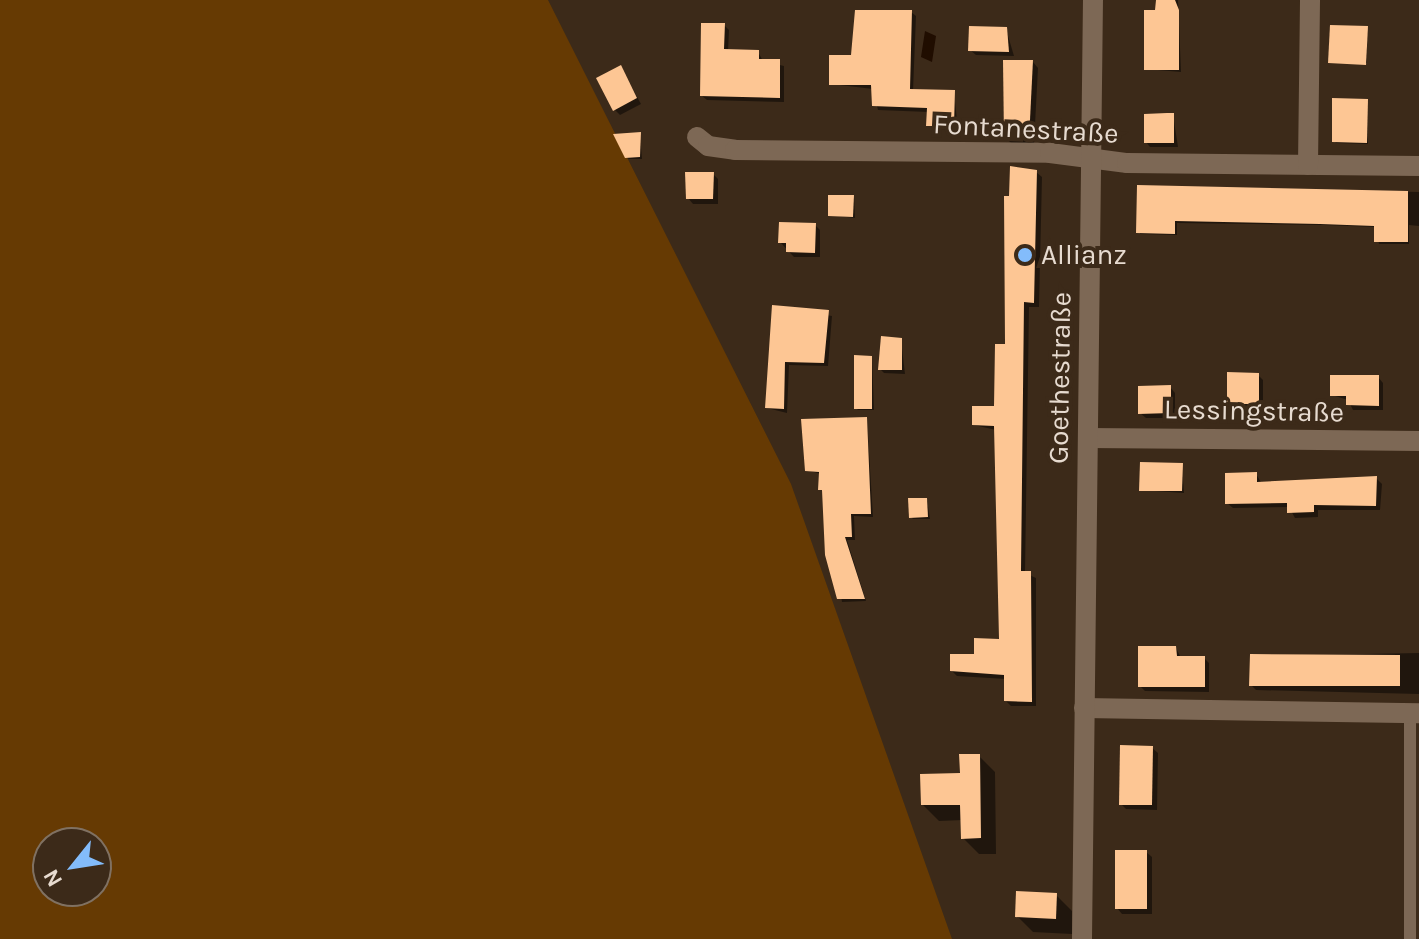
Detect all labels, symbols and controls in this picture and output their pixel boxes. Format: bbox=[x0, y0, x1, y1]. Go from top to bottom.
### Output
street label: Fontanestraße bbox=[932, 107, 1120, 151]
place label: Allianz bbox=[1041, 238, 1127, 272]
marker: Allianz bbox=[1016, 246, 1034, 264]
street label: Goethestraße bbox=[1042, 292, 1078, 464]
street label: Lessingstraße bbox=[1164, 393, 1344, 429]
north arrow bbox=[32, 827, 112, 907]
text: N bbox=[38, 865, 68, 891]

